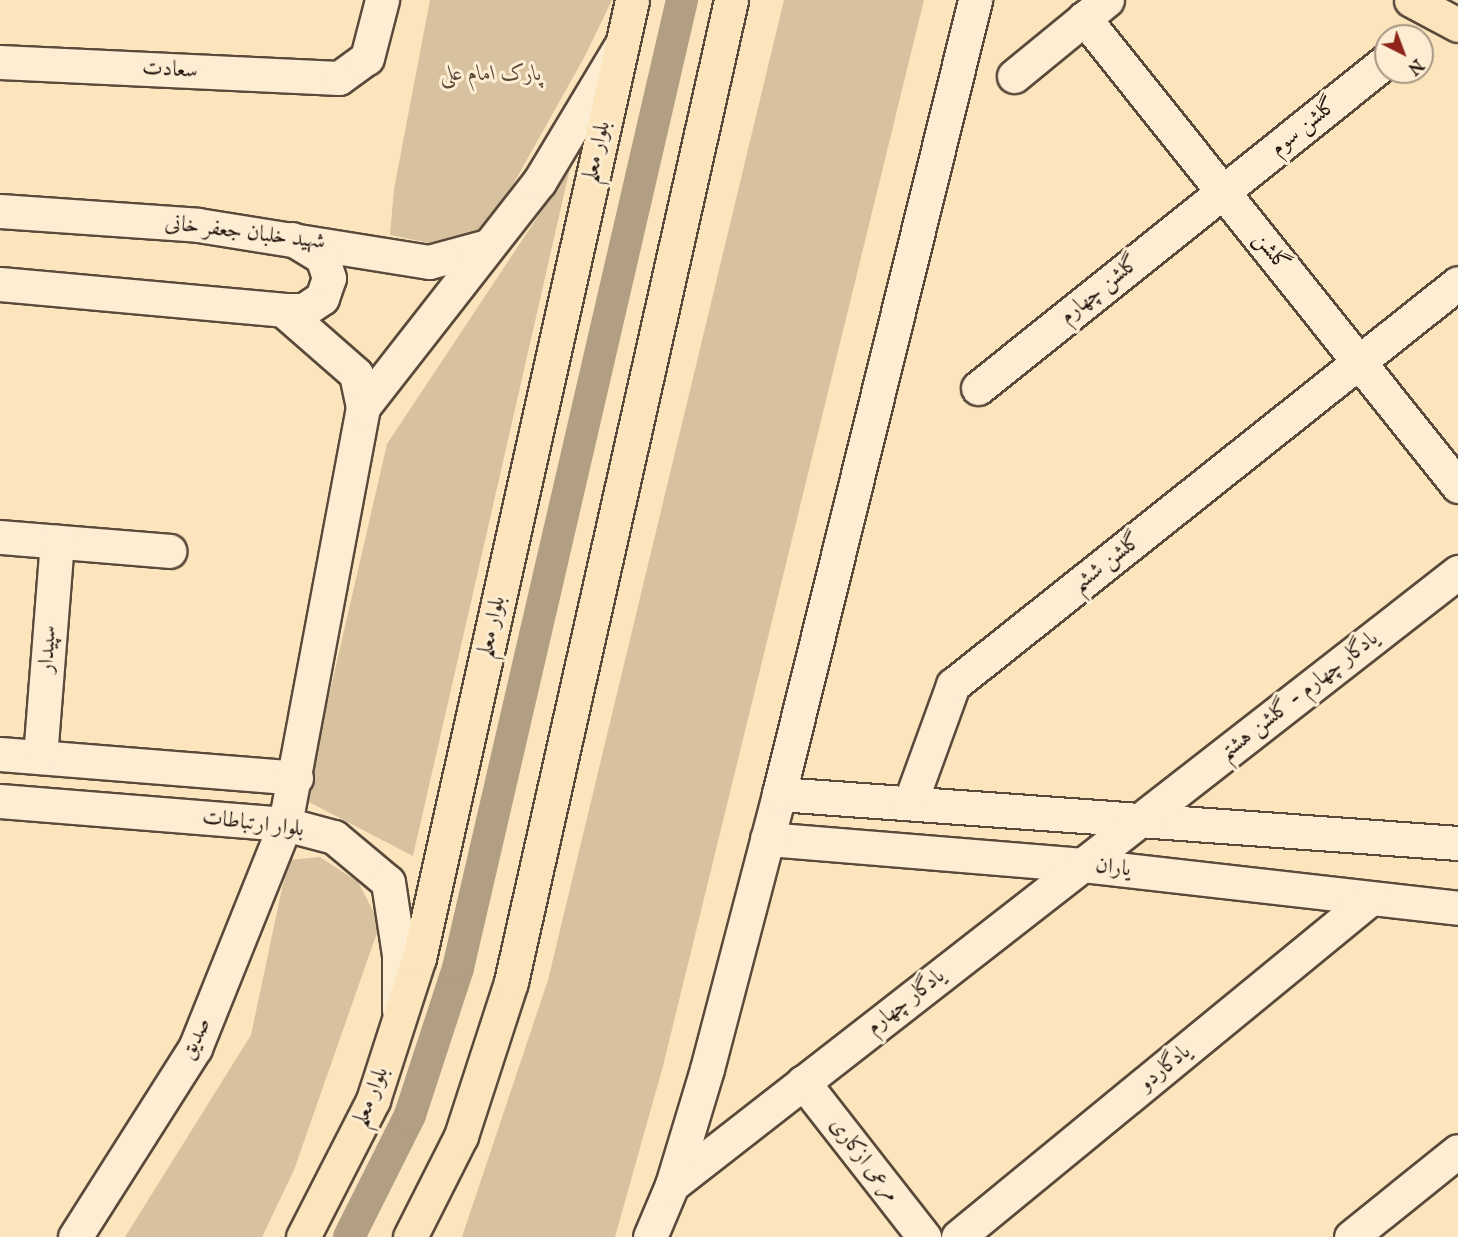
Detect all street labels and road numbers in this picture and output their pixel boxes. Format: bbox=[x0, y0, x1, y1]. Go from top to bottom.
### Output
street label: سعادت bbox=[141, 55, 199, 85]
street label: گلشن سوم bbox=[1265, 92, 1343, 162]
street label: بلوار معلم bbox=[577, 119, 617, 185]
street label: شهید خلبان جعفر خانی bbox=[163, 210, 327, 256]
street label: گلشن bbox=[1247, 227, 1295, 277]
street label: گلشن چهارم bbox=[1055, 250, 1145, 330]
street label: گلشن ششم bbox=[1067, 528, 1147, 598]
street label: بلوار معلم bbox=[472, 594, 512, 660]
street label: سپیدار bbox=[33, 625, 63, 673]
street label: یادگار چهارم - گلشن هشتم bbox=[1214, 626, 1384, 766]
street label: بلوار ارتباطات bbox=[201, 805, 305, 843]
street label: یاران bbox=[1094, 853, 1132, 883]
street label: یادگار چهارم bbox=[862, 963, 950, 1041]
street label: صدیق bbox=[175, 1014, 217, 1064]
street label: یادگار‌دو bbox=[1134, 1039, 1196, 1097]
street label: بلوار معلم bbox=[347, 1063, 395, 1131]
street label: مرعی ازکاری bbox=[823, 1113, 905, 1207]

